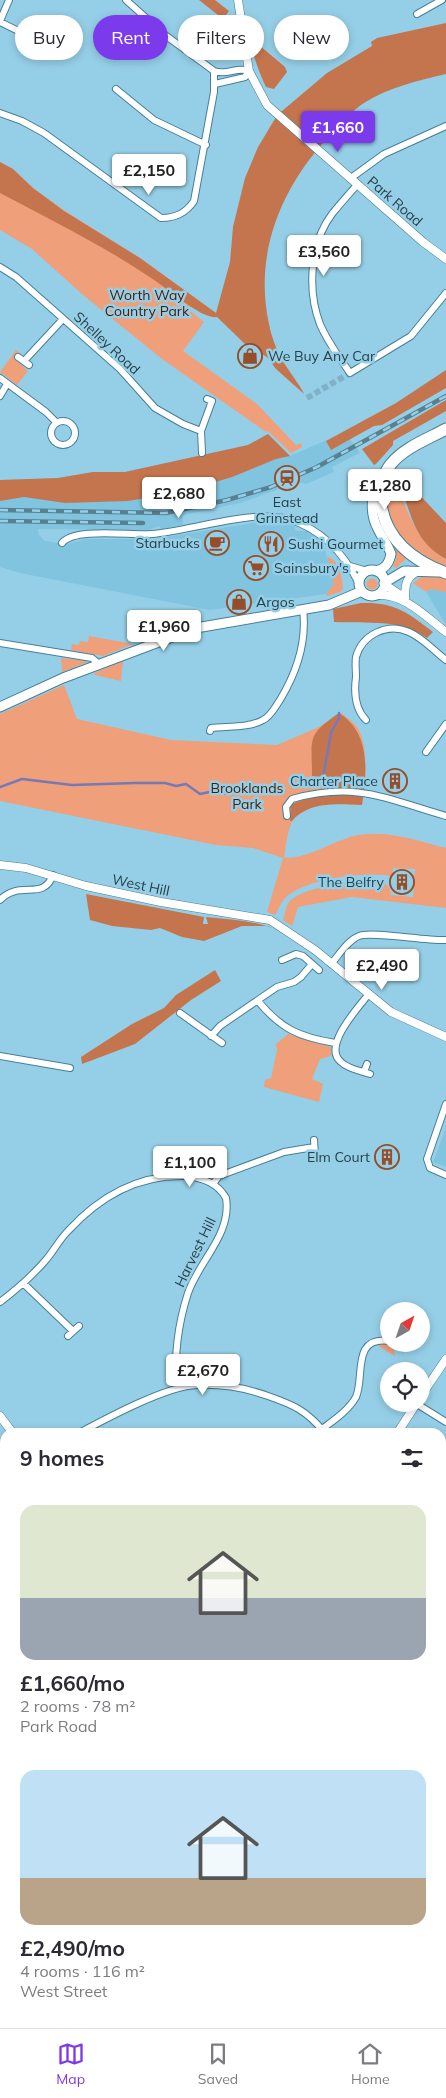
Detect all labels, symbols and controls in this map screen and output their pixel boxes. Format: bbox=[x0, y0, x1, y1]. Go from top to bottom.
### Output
chip: Buy bbox=[15, 15, 83, 60]
chip: Rent bbox=[93, 15, 168, 60]
chip: Filters bbox=[178, 15, 264, 60]
chip: New bbox=[274, 15, 349, 60]
pin: £1,660 bbox=[297, 110, 379, 153]
text: £1,660 bbox=[312, 117, 364, 137]
pin: £2,150 bbox=[108, 154, 190, 196]
text: £2,150 bbox=[123, 160, 175, 180]
street label: Park Road bbox=[364, 172, 426, 230]
pin: £3,560 bbox=[283, 234, 365, 277]
text: £3,560 bbox=[298, 241, 350, 261]
park label: Worth Way Country Park bbox=[105, 286, 190, 320]
street label: Shelley Road bbox=[70, 308, 144, 378]
shop icon: We Buy Any Car bbox=[237, 343, 263, 369]
place label: We Buy Any Car bbox=[268, 347, 376, 365]
station icon: East Grinstead bbox=[274, 465, 300, 491]
pin: £1,280 bbox=[344, 468, 426, 511]
text: £1,280 bbox=[359, 475, 411, 495]
pin: £2,680 bbox=[138, 476, 220, 519]
text: £2,680 bbox=[153, 483, 205, 503]
place label: East Grinstead bbox=[256, 493, 318, 527]
cafe icon: Starbucks bbox=[204, 530, 230, 556]
restaurant icon: Sushi Gourmet bbox=[258, 531, 284, 557]
place label: Starbucks bbox=[135, 534, 200, 552]
place label: Sushi Gourmet bbox=[288, 535, 383, 553]
supermarket icon: Sainsbury's bbox=[243, 555, 269, 581]
place label: Sainsbury's bbox=[274, 559, 349, 577]
shop icon: Argos bbox=[226, 589, 252, 615]
place label: Argos bbox=[256, 593, 295, 611]
pin: £1,960 bbox=[123, 610, 205, 652]
text: £1,960 bbox=[138, 616, 190, 636]
building icon: Charter Place bbox=[382, 768, 408, 794]
place label: Charter Place bbox=[290, 772, 378, 790]
park label: Brooklands Park bbox=[211, 779, 284, 813]
building icon: The Belfry bbox=[389, 869, 415, 895]
street label: West Hill bbox=[111, 870, 171, 900]
place label: The Belfry bbox=[318, 873, 385, 891]
pin: £2,490 bbox=[341, 948, 423, 991]
text: £2,490 bbox=[356, 955, 408, 975]
building icon: Elm Court bbox=[374, 1144, 400, 1170]
pin: £1,100 bbox=[149, 1146, 231, 1188]
place label: Elm Court bbox=[307, 1148, 370, 1166]
text: £1,100 bbox=[164, 1152, 216, 1172]
street label: Harvest Hill bbox=[170, 1214, 220, 1290]
north arrow bbox=[380, 1302, 430, 1352]
map controls bbox=[380, 1302, 430, 1412]
pin: £2,670 bbox=[162, 1354, 244, 1396]
text: £2,670 bbox=[177, 1360, 229, 1380]
button: locate bbox=[380, 1362, 430, 1412]
icon: filters bbox=[398, 1444, 426, 1472]
text: 9 homes bbox=[20, 1445, 104, 1471]
icon: home bbox=[178, 1538, 268, 1628]
text: £1,660/mo bbox=[20, 1670, 125, 1696]
text: 2 rooms · 78 m² bbox=[20, 1696, 135, 1716]
text: Park Road bbox=[20, 1716, 97, 1736]
icon: home bbox=[178, 1803, 268, 1893]
text: £2,490/mo bbox=[20, 1935, 125, 1961]
text: 4 rooms · 116 m² bbox=[20, 1961, 145, 1981]
text: West Street bbox=[20, 1981, 107, 2001]
tab: Map bbox=[56, 2040, 85, 2088]
tab: Saved bbox=[198, 2040, 238, 2088]
tab: Home bbox=[351, 2040, 390, 2088]

